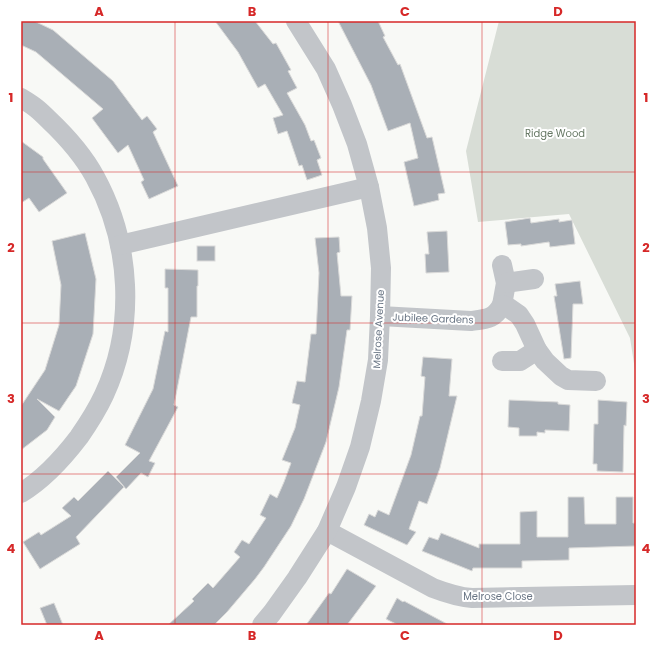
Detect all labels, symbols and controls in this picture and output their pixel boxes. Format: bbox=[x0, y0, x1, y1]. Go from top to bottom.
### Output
text: A bbox=[94, 2, 104, 21]
text: B bbox=[248, 2, 257, 21]
text: C bbox=[400, 2, 410, 21]
text: D bbox=[553, 2, 563, 21]
text: 1 bbox=[9, 88, 13, 107]
text: 1 bbox=[644, 88, 648, 107]
park label: Ridge Wood bbox=[525, 126, 585, 141]
text: 2 bbox=[7, 238, 15, 257]
text: 2 bbox=[642, 238, 650, 257]
street label: Melrose Avenue bbox=[369, 289, 388, 369]
street label: Jubilee Gardens bbox=[392, 310, 474, 327]
text: 3 bbox=[7, 389, 15, 408]
text: 3 bbox=[642, 389, 650, 408]
text: 4 bbox=[7, 539, 16, 558]
text: 4 bbox=[642, 539, 651, 558]
street label: Melrose Close bbox=[463, 589, 533, 604]
text: A bbox=[94, 626, 104, 645]
text: B bbox=[248, 626, 257, 645]
text: C bbox=[400, 626, 410, 645]
text: D bbox=[553, 626, 563, 645]

